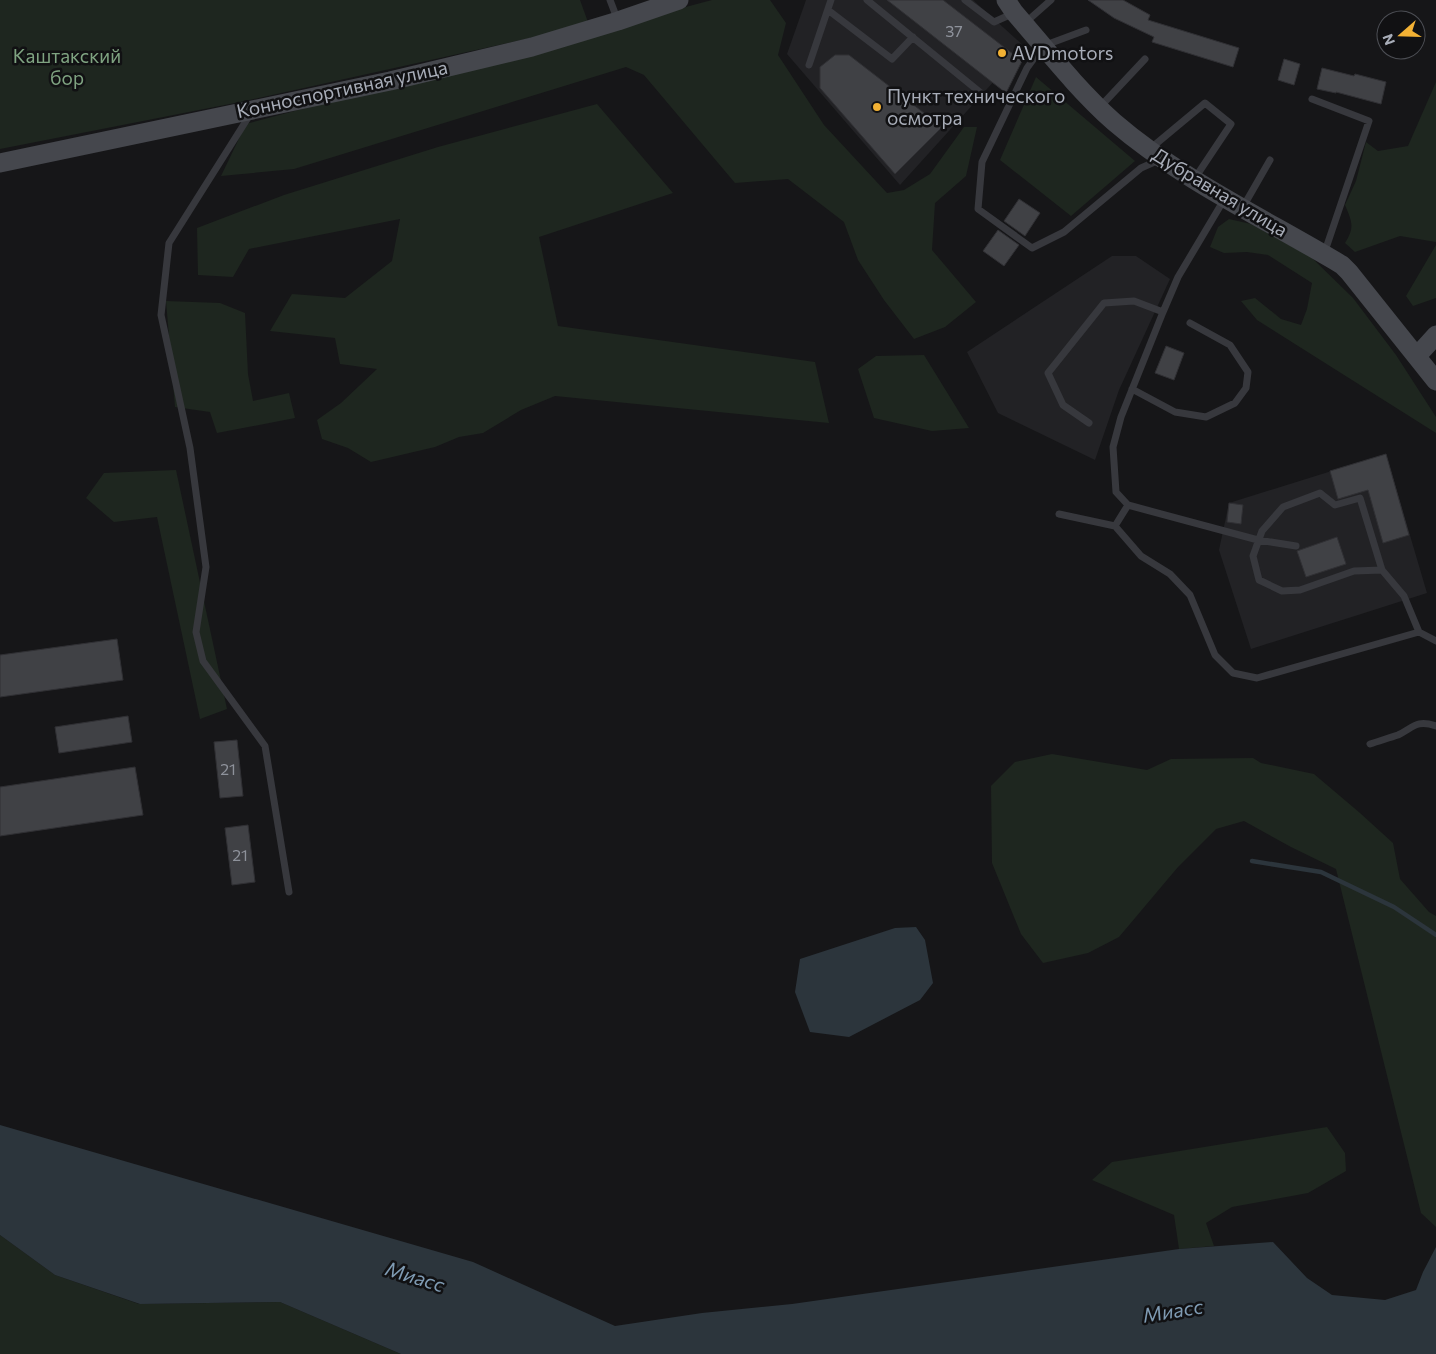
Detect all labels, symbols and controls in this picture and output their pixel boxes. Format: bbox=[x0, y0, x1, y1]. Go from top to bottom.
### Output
north arrow bbox=[1376, 10, 1426, 60]
house number: 37 bbox=[945, 21, 963, 40]
text: N bbox=[1379, 32, 1398, 47]
place label: AVDmotors bbox=[1012, 41, 1113, 64]
park label: Каштакский бор bbox=[13, 44, 121, 89]
marker: AVDmotors bbox=[996, 47, 1008, 59]
street label: Конноспортивная улица bbox=[234, 55, 450, 122]
place label: Пункт технического осмотра bbox=[887, 84, 1065, 129]
marker: Пункт технического осмотра bbox=[871, 101, 883, 113]
street label: Дубравная улица bbox=[1149, 142, 1292, 241]
house number: 21 bbox=[220, 759, 236, 778]
house number: 21 bbox=[232, 845, 248, 864]
water label: Миасс bbox=[383, 1256, 448, 1296]
water label: Миасс bbox=[1141, 1293, 1205, 1327]

